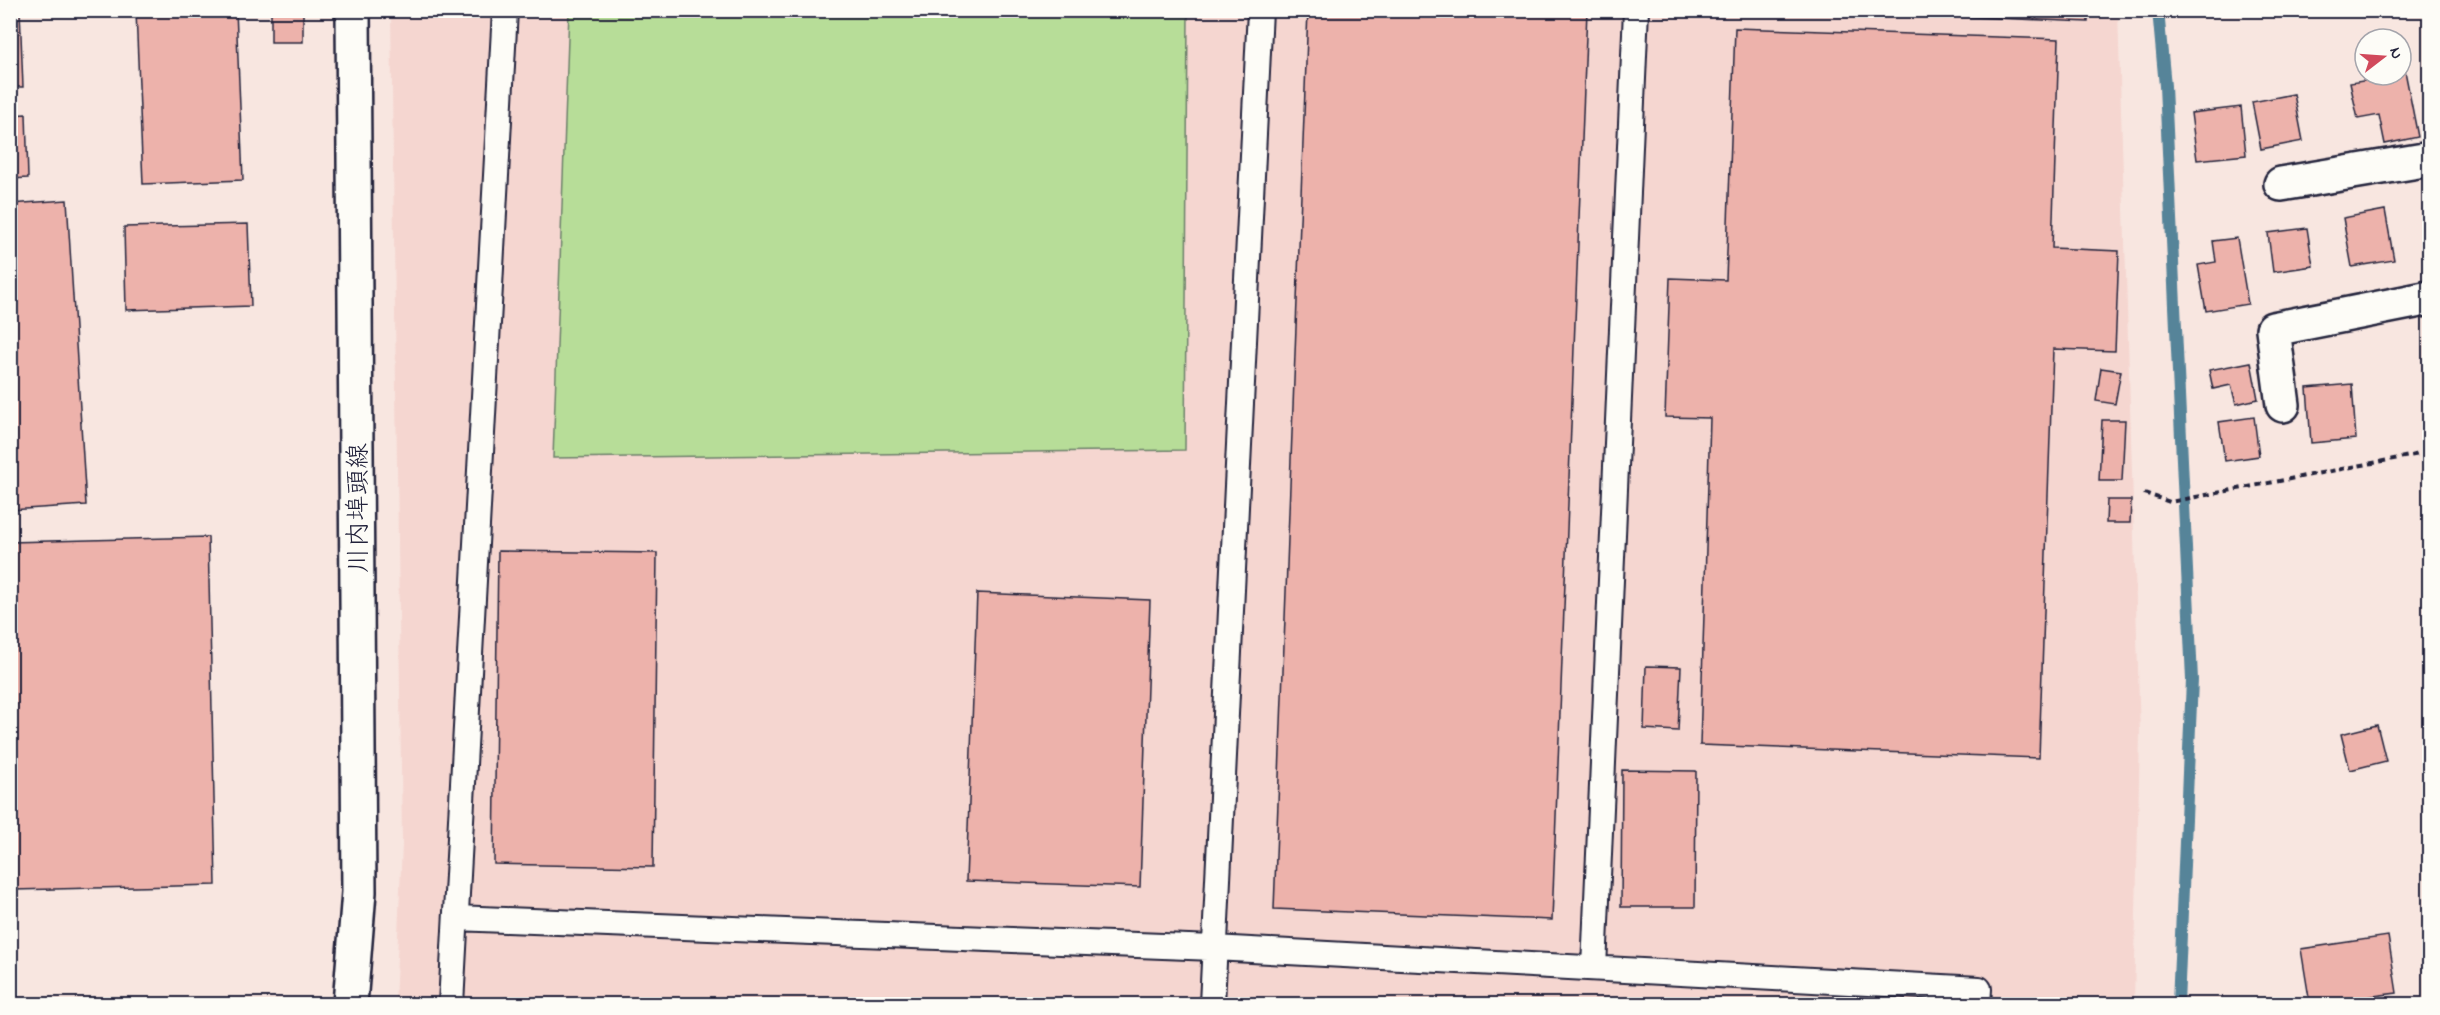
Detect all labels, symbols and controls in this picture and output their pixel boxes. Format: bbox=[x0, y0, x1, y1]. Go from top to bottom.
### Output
north arrow bbox=[2353, 27, 2413, 87]
text: N bbox=[2382, 45, 2409, 62]
street label: 川内埠頭線 bbox=[341, 443, 379, 573]

